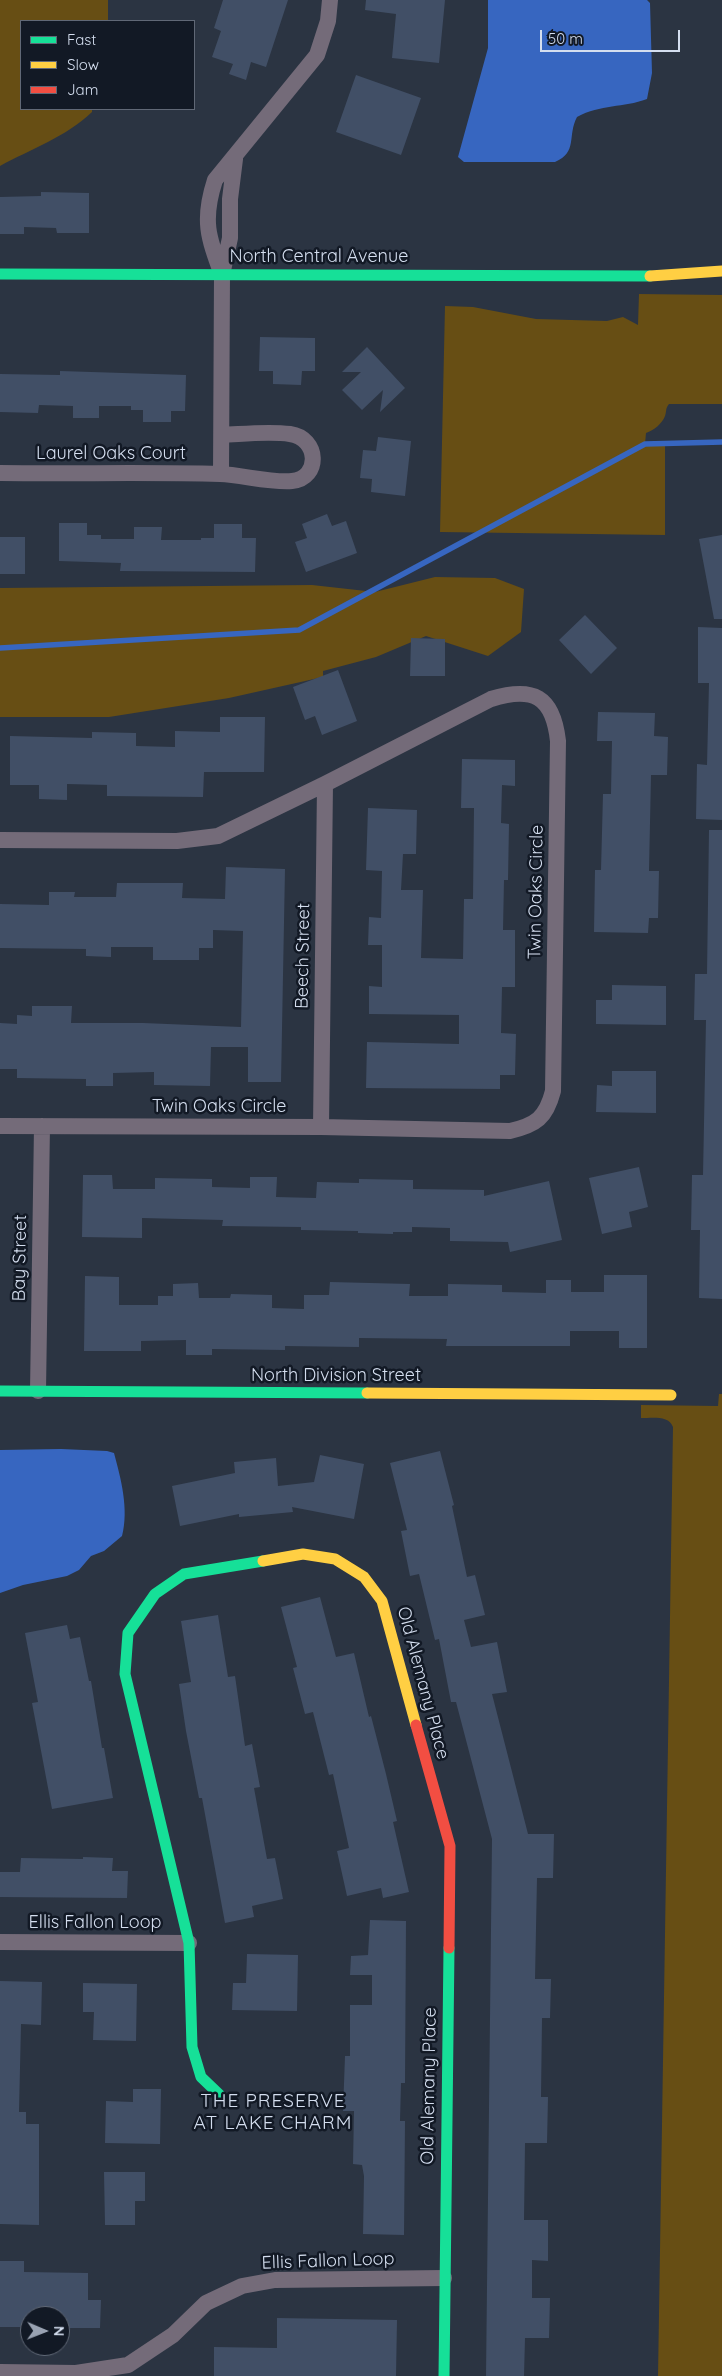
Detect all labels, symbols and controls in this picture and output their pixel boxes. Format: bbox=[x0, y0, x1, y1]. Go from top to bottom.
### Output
legend bbox=[20, 20, 195, 110]
scale bar bbox=[542, 20, 682, 52]
text: 50 m bbox=[548, 29, 583, 48]
text: Fast bbox=[67, 30, 96, 49]
text: Slow bbox=[67, 55, 99, 74]
text: Jam bbox=[67, 80, 98, 99]
street label: North Central Avenue bbox=[230, 246, 408, 268]
street label: Laurel Oaks Court bbox=[36, 443, 186, 465]
street label: Twin Oaks Circle bbox=[524, 825, 548, 959]
street label: Beech Street bbox=[291, 903, 315, 1009]
street label: Twin Oaks Circle bbox=[152, 1096, 286, 1118]
street label: Bay Street bbox=[8, 1214, 32, 1302]
street label: North Division Street bbox=[251, 1365, 421, 1387]
street label: Old Alemany Place bbox=[392, 1604, 454, 1762]
street label: Ellis Fallon Loop bbox=[29, 1912, 161, 1934]
street label: Old Alemany Place bbox=[417, 2007, 441, 2165]
district label: THE PRESERVE AT LAKE CHARM bbox=[192, 2090, 354, 2134]
street label: Ellis Fallon Loop bbox=[261, 2248, 395, 2274]
north arrow bbox=[20, 2306, 70, 2356]
text: N bbox=[50, 2326, 68, 2337]

